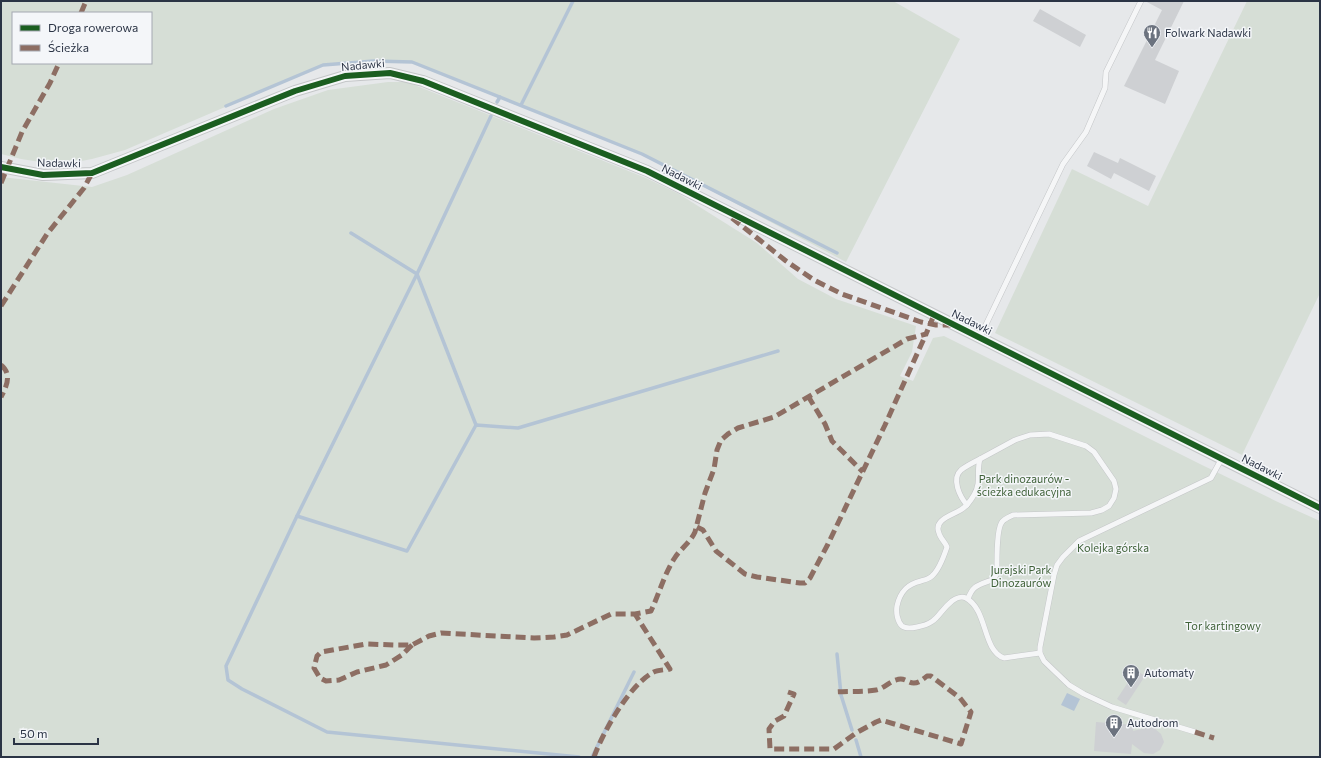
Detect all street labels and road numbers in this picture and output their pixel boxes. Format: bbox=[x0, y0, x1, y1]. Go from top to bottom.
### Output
street label: Nadawki bbox=[341, 56, 385, 73]
street label: Nadawki bbox=[37, 156, 81, 169]
street label: Nadawki bbox=[660, 161, 705, 192]
street label: Nadawki bbox=[950, 306, 995, 337]
street label: Nadawki bbox=[1240, 451, 1285, 482]

